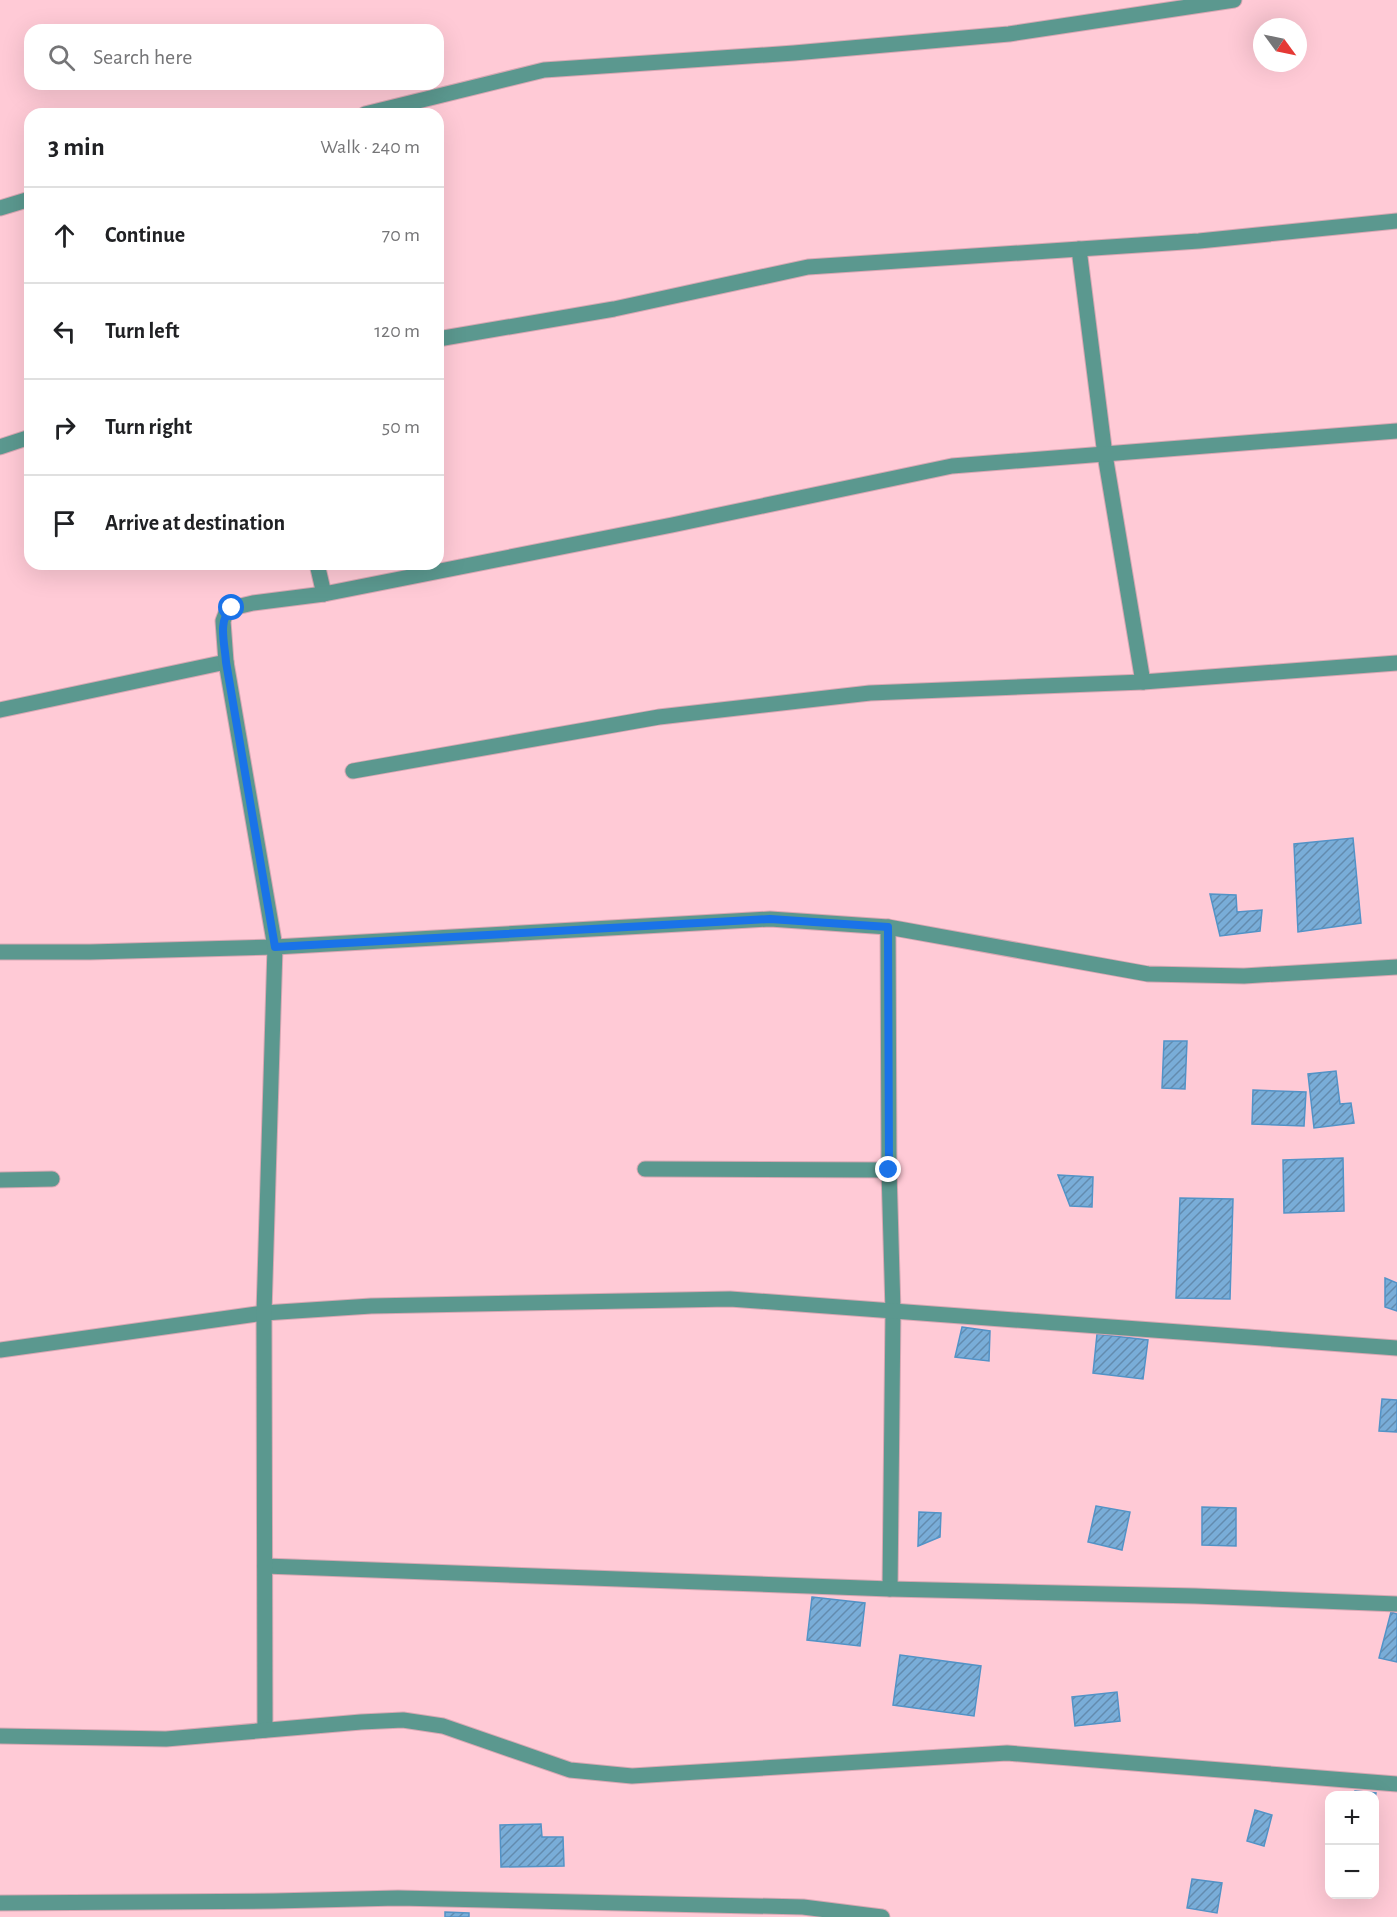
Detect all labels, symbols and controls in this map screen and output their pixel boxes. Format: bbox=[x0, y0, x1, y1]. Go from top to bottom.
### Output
north arrow bbox=[1253, 18, 1307, 72]
search box bbox=[24, 24, 444, 90]
icon: search bbox=[45, 41, 78, 74]
text: Search here bbox=[93, 46, 192, 68]
text: 3 min bbox=[48, 134, 105, 160]
text: Walk · 240 m bbox=[320, 137, 420, 157]
icon: ahead bbox=[48, 219, 81, 252]
text: Continue bbox=[105, 224, 185, 246]
text: 70 m bbox=[382, 225, 420, 245]
icon: left bbox=[48, 315, 81, 348]
text: Turn left bbox=[105, 320, 179, 342]
text: 120 m bbox=[374, 321, 420, 341]
icon: right bbox=[48, 411, 81, 444]
text: Turn right bbox=[105, 416, 192, 438]
text: 50 m bbox=[382, 417, 420, 437]
icon: arrive bbox=[48, 507, 81, 540]
text: Arrive at destination bbox=[105, 512, 285, 534]
route start bbox=[218, 594, 244, 620]
route end bbox=[875, 1156, 901, 1182]
map controls bbox=[1325, 1791, 1379, 1899]
button: + bbox=[1325, 1791, 1379, 1845]
button: − bbox=[1325, 1845, 1379, 1899]

